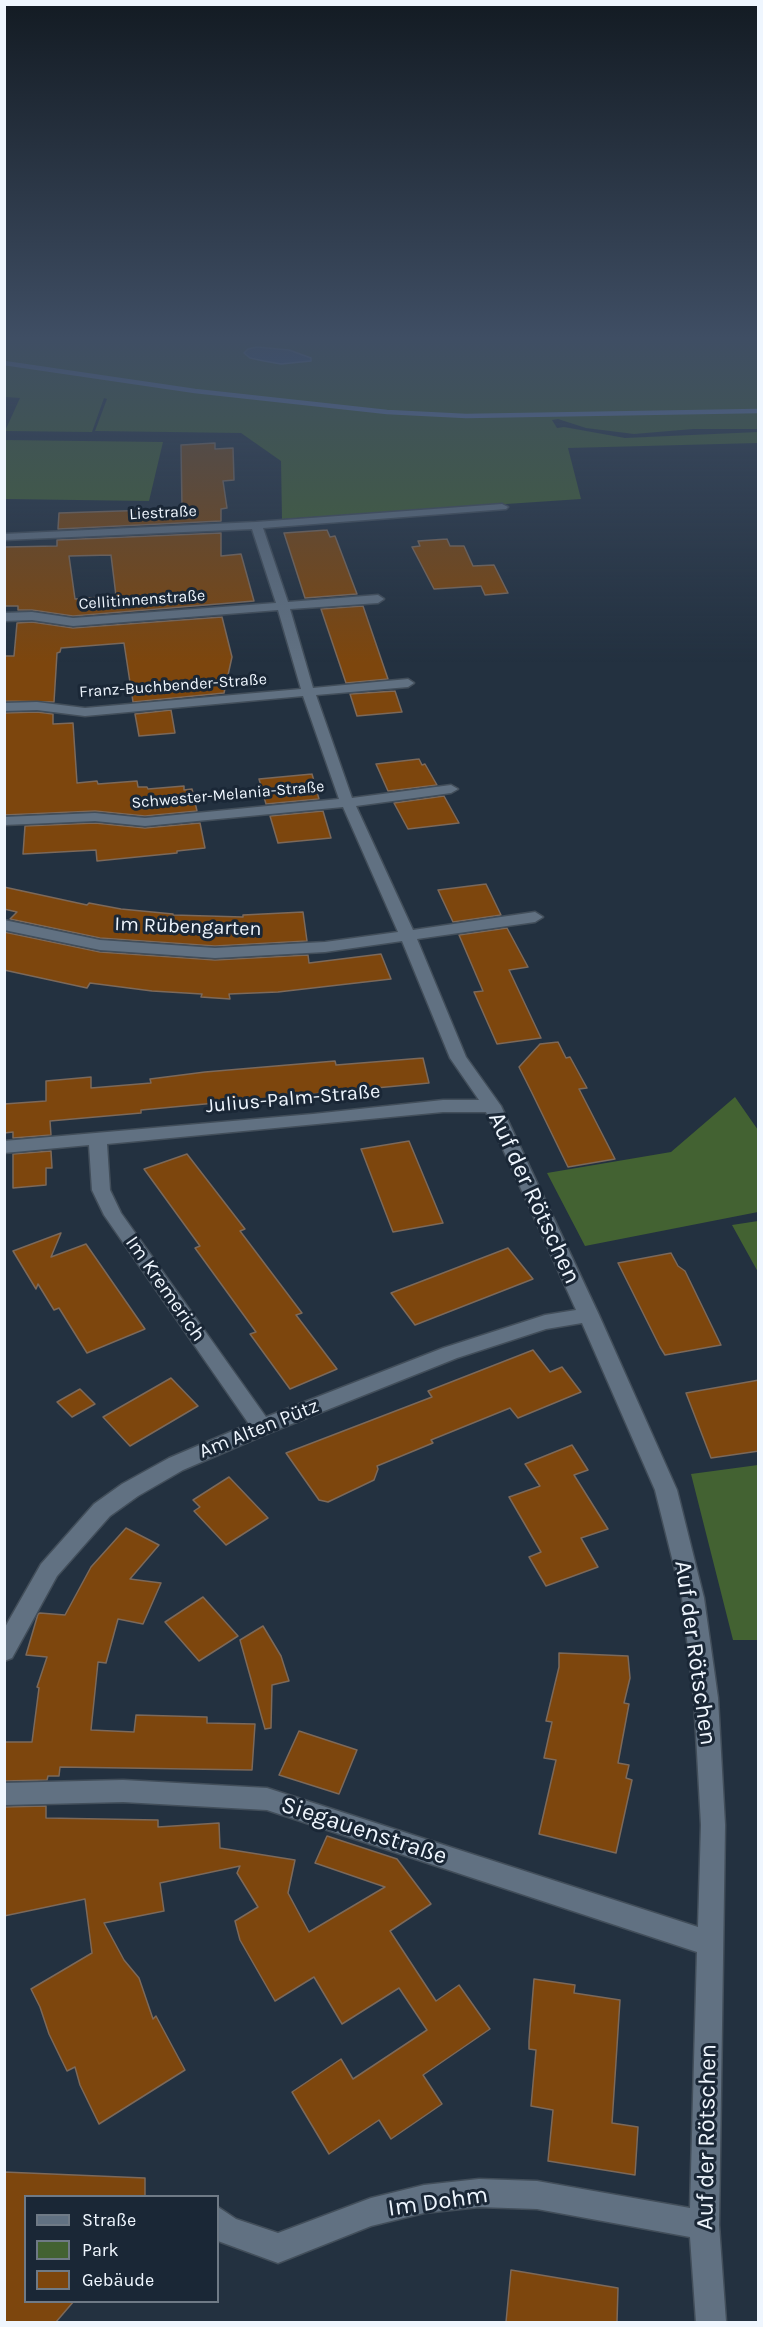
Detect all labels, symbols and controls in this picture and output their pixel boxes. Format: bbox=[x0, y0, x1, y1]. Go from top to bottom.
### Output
street label: Liestraße bbox=[129, 502, 197, 524]
street label: Cellitinnenstraße bbox=[78, 586, 206, 614]
street label: Franz-Buchbender-Straße bbox=[79, 670, 267, 702]
street label: Schwester-Melania-Straße bbox=[131, 777, 325, 813]
street label: Im Rübengarten bbox=[114, 912, 262, 942]
street label: Julius-Palm-Straße bbox=[205, 1079, 381, 1119]
street label: Auf der Rötschen bbox=[482, 1107, 586, 1289]
street label: Im Kremerich bbox=[120, 1232, 210, 1346]
street label: Am Alten Pütz bbox=[196, 1394, 322, 1464]
street label: Auf der Rötschen bbox=[668, 1559, 722, 1747]
street label: Siegauenstraße bbox=[277, 1791, 451, 1871]
street label: Auf der Rötschen bbox=[691, 2044, 723, 2230]
street label: Im Dohm bbox=[386, 2181, 490, 2223]
legend bbox=[24, 2195, 219, 2303]
text: Straße bbox=[82, 2209, 136, 2231]
text: Park bbox=[82, 2239, 119, 2261]
text: Gebäude bbox=[82, 2269, 154, 2291]

